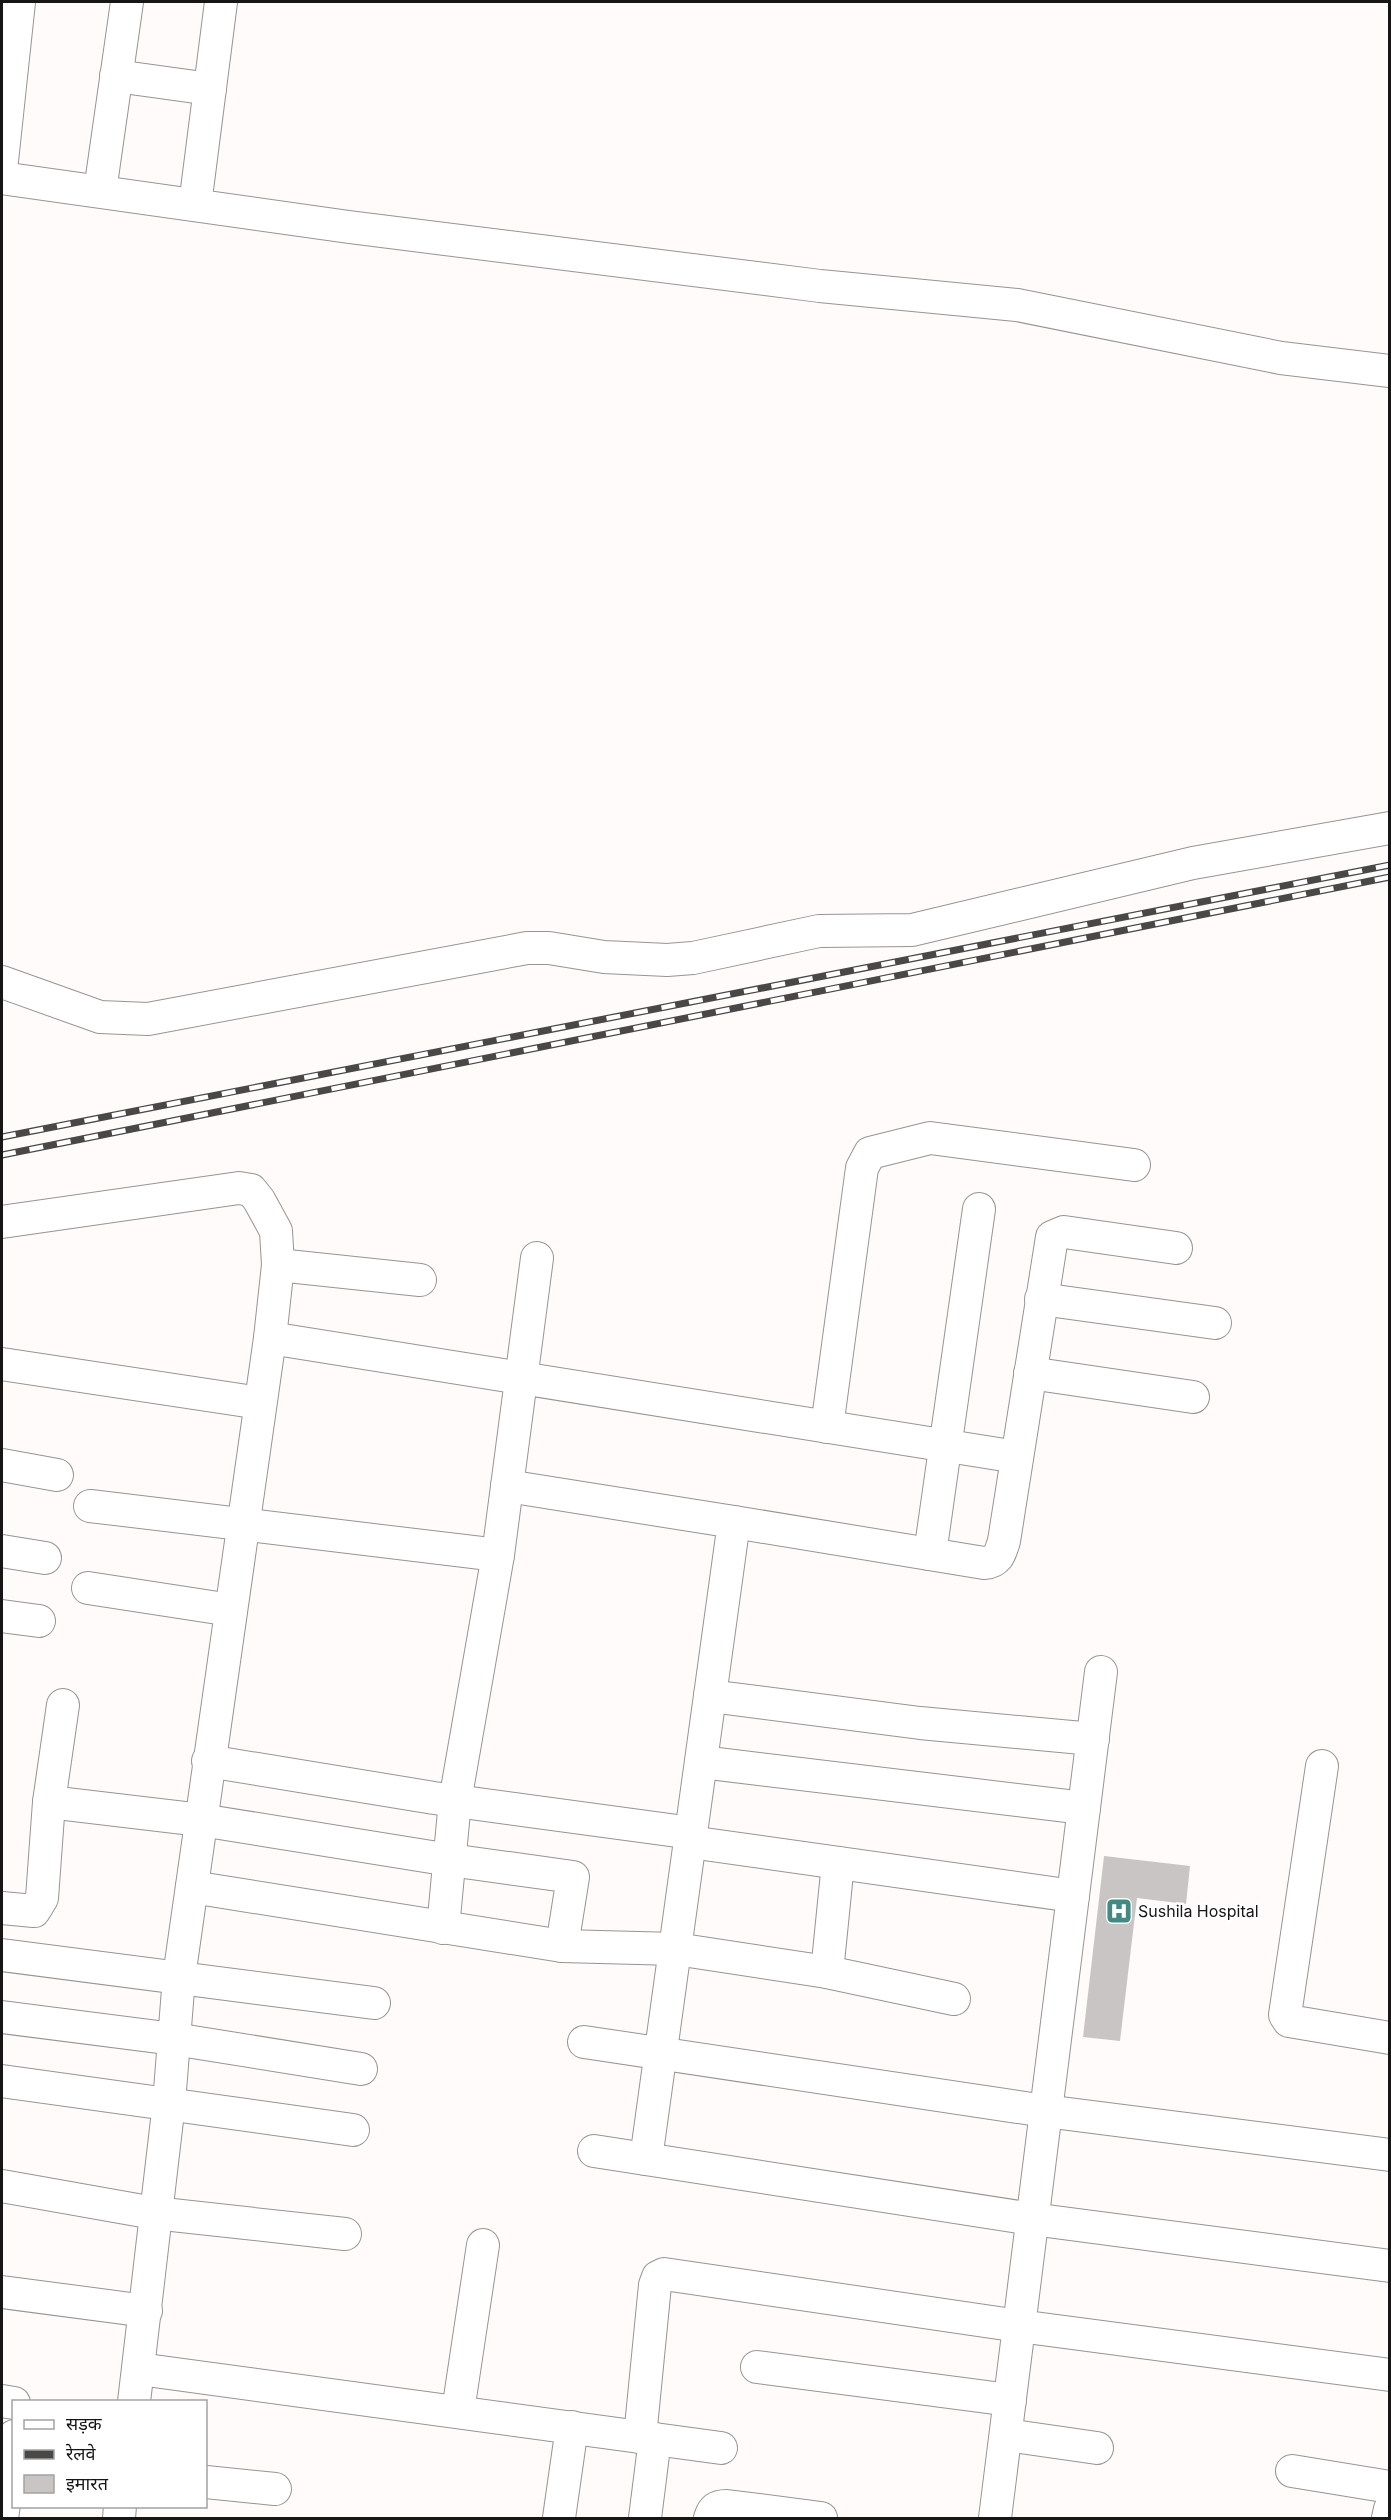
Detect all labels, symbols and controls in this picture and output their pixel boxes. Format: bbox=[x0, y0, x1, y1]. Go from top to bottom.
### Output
hospital icon: Sushila Hospital bbox=[1104, 1896, 1134, 1926]
place label: Sushila Hospital bbox=[1138, 1901, 1259, 1921]
legend bbox=[12, 2400, 207, 2508]
text: सड़क bbox=[66, 2413, 103, 2434]
text: रेलवे bbox=[65, 2443, 97, 2464]
text: इमारत bbox=[66, 2473, 109, 2494]

